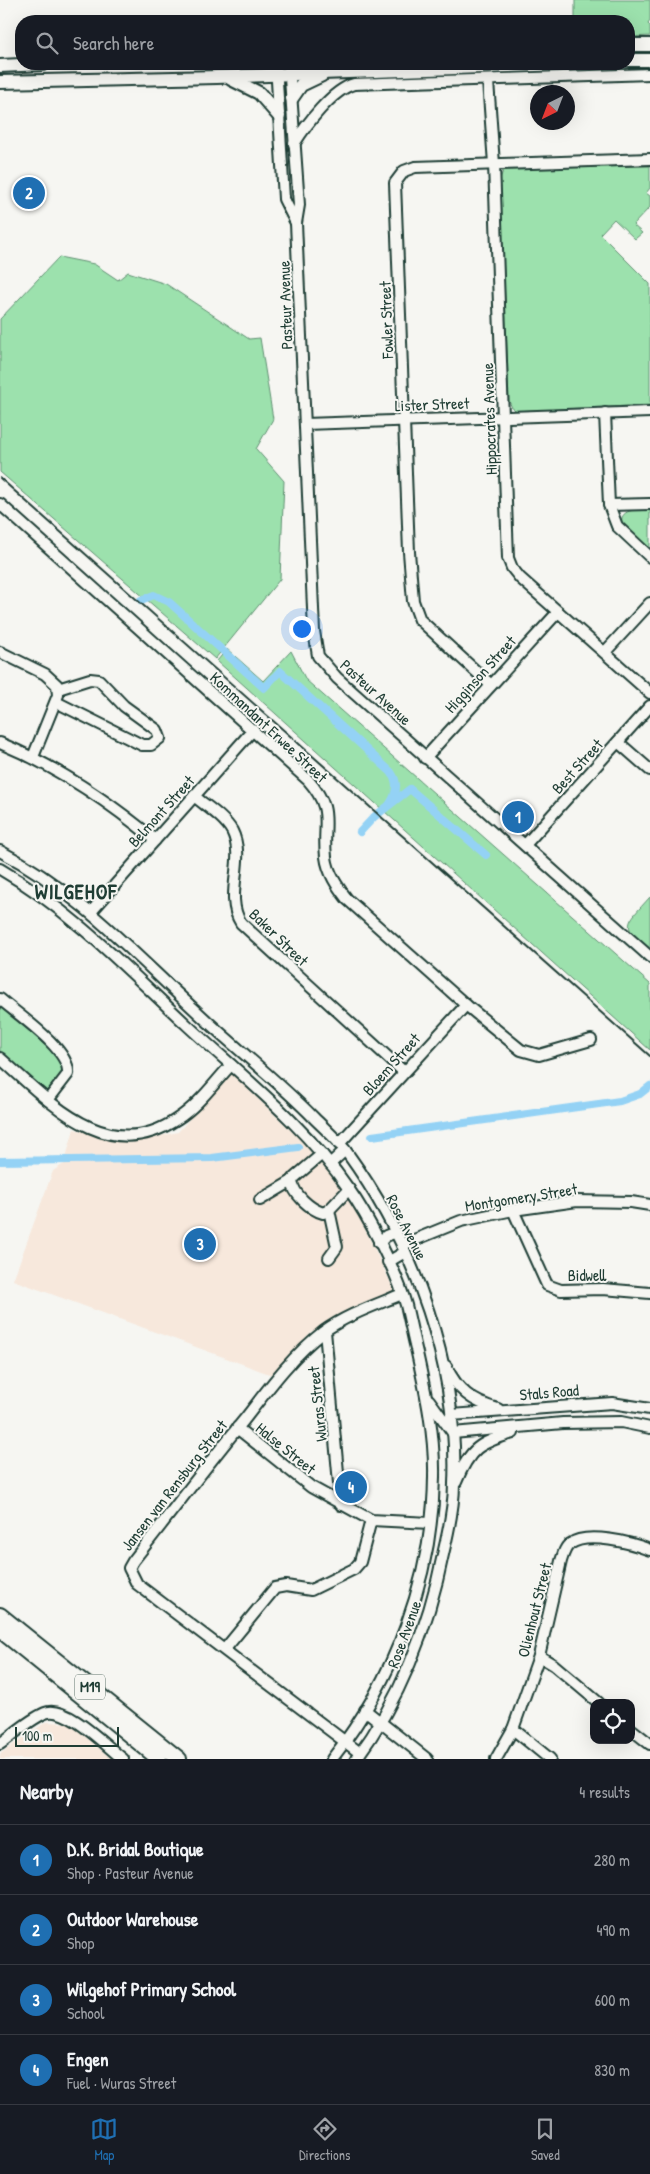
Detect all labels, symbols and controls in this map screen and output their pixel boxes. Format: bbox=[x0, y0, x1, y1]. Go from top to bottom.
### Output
search box bbox=[15, 15, 635, 70]
icon: search bbox=[33, 29, 61, 57]
text: Search here bbox=[73, 30, 154, 56]
north arrow bbox=[530, 85, 575, 130]
pin: 2 bbox=[13, 174, 45, 212]
street label: Pasteur Avenue bbox=[272, 260, 298, 350]
street label: Fowler Street bbox=[374, 280, 398, 360]
street label: Hippocrates Avenue bbox=[476, 362, 502, 475]
street label: Lister Street bbox=[394, 392, 470, 416]
your location bbox=[289, 616, 315, 642]
street label: Higginson Street bbox=[439, 630, 521, 717]
street label: Pasteur Avenue bbox=[336, 654, 417, 730]
street label: Kommandant Erwee Street bbox=[205, 667, 333, 788]
street label: Best Street bbox=[546, 733, 608, 798]
street label: Belmont Street bbox=[123, 770, 200, 852]
pin: 1 bbox=[502, 798, 534, 836]
district label: WILGEHOF bbox=[35, 877, 117, 906]
street label: Baker Street bbox=[245, 903, 314, 971]
street label: Bloem Street bbox=[357, 1028, 425, 1100]
street label: Montgomery Street bbox=[463, 1177, 579, 1217]
street label: Rose Avenue bbox=[381, 1191, 433, 1264]
pin: 3 bbox=[184, 1225, 216, 1263]
street label: Bidwell bbox=[568, 1264, 606, 1286]
street label: Wuras Street bbox=[302, 1365, 332, 1443]
street label: Stals Road bbox=[518, 1378, 580, 1406]
street label: Jansen van Rensburg Street bbox=[116, 1415, 232, 1555]
street label: Halse Street bbox=[251, 1417, 321, 1479]
pin: 4 bbox=[335, 1468, 367, 1506]
street label: Olienhout Street bbox=[512, 1560, 556, 1659]
street label: Rose Avenue bbox=[382, 1597, 427, 1671]
road number: M19 bbox=[75, 1674, 105, 1700]
map controls bbox=[590, 1699, 635, 1744]
button: locate bbox=[590, 1699, 635, 1744]
scale bar bbox=[15, 1724, 119, 1747]
text: 100 m bbox=[22, 1726, 52, 1745]
text: Nearby bbox=[20, 1777, 73, 1806]
text: 4 results bbox=[579, 1781, 630, 1803]
text: D.K. Bridal Boutique bbox=[67, 1836, 204, 1862]
text: 1 bbox=[33, 1849, 39, 1871]
text: 280 m bbox=[594, 1849, 630, 1871]
text: Shop · Pasteur Avenue bbox=[67, 1862, 194, 1884]
text: Outdoor Warehouse bbox=[67, 1906, 198, 1932]
text: 2 bbox=[32, 1919, 40, 1941]
text: 490 m bbox=[596, 1919, 630, 1941]
text: Shop bbox=[67, 1932, 94, 1954]
text: Wilgehof Primary School bbox=[67, 1976, 236, 2002]
text: 3 bbox=[32, 1989, 40, 2011]
text: 600 m bbox=[595, 1989, 630, 2011]
text: School bbox=[67, 2002, 104, 2024]
text: Engen bbox=[67, 2046, 109, 2072]
text: 4 bbox=[33, 2059, 39, 2081]
text: 830 m bbox=[594, 2059, 630, 2081]
text: Fuel · Wuras Street bbox=[67, 2072, 176, 2094]
tab: Map bbox=[90, 2115, 118, 2164]
tab: Directions bbox=[299, 2115, 350, 2164]
tab: Saved bbox=[531, 2115, 560, 2164]

